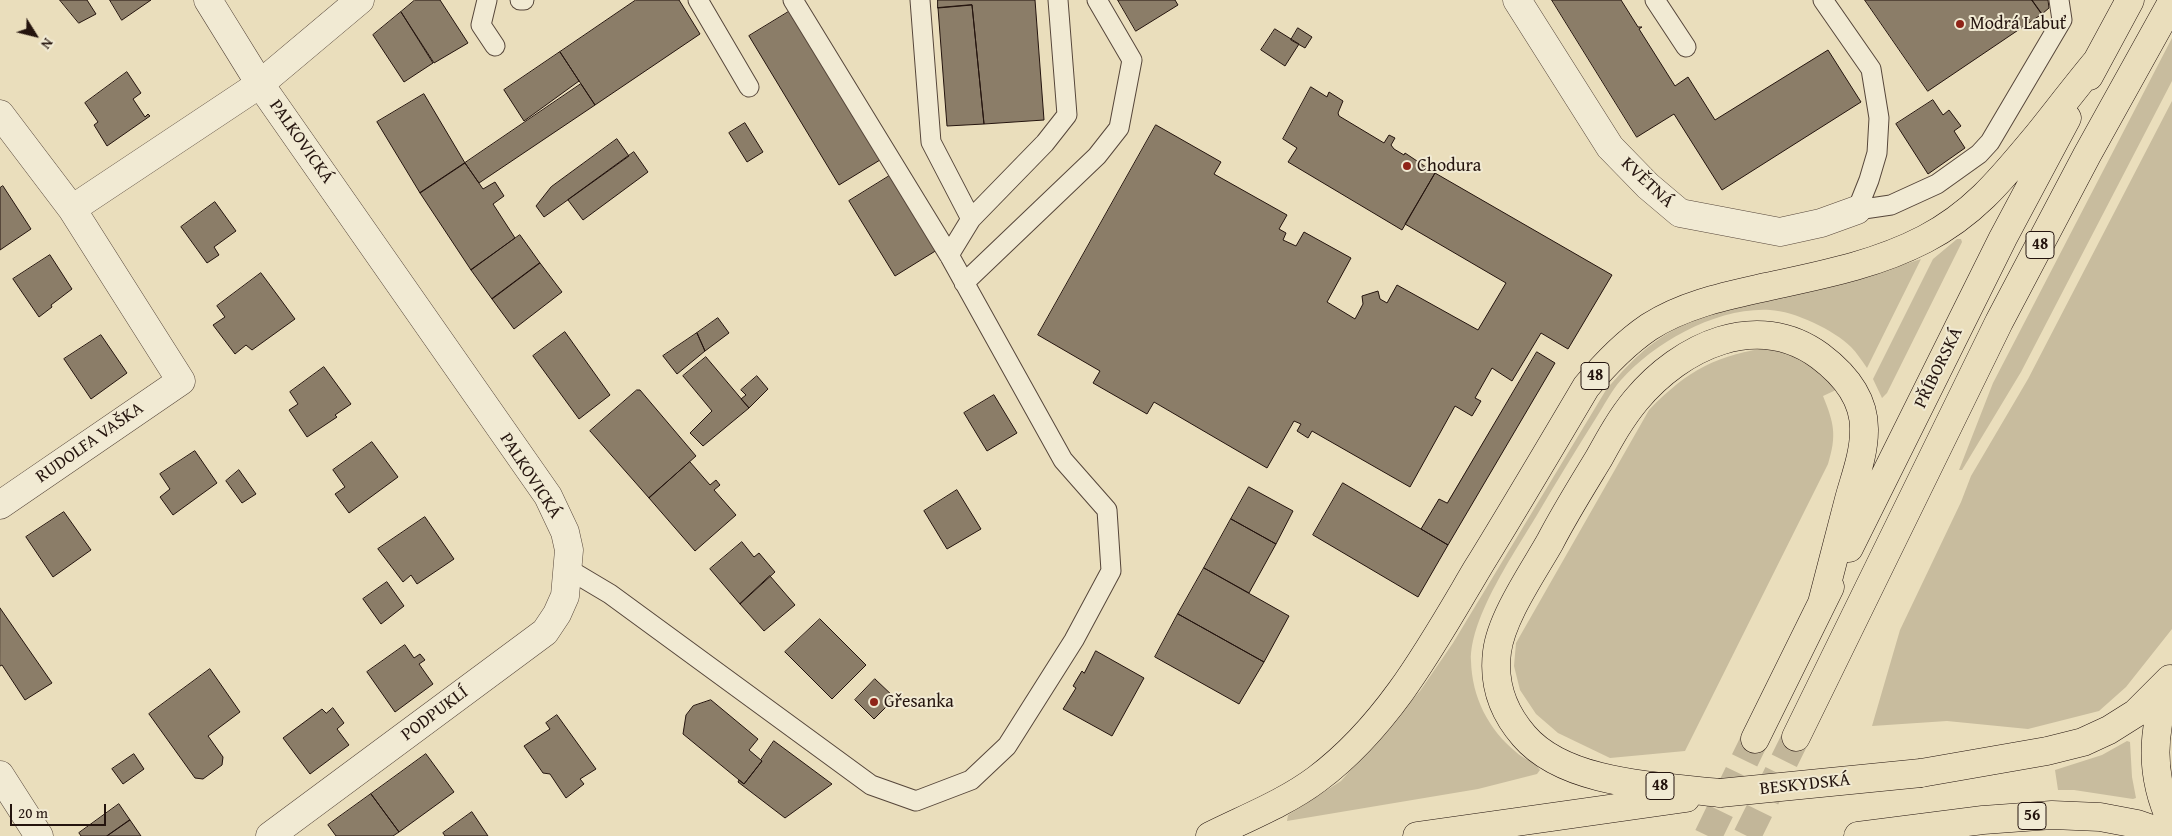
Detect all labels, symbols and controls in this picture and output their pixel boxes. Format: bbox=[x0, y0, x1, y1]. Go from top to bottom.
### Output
north arrow bbox=[10, 10, 60, 60]
place label: Modrá Labuť bbox=[1970, 13, 2066, 35]
marker: Modrá Labuť bbox=[1954, 18, 1966, 30]
text: N bbox=[36, 34, 58, 53]
street label: PALKOVICKÁ bbox=[264, 96, 338, 188]
street label: KVĚTNÁ bbox=[1616, 153, 1678, 213]
place label: Chodura bbox=[1417, 155, 1481, 177]
marker: Chodura bbox=[1401, 160, 1413, 172]
road number: 48 bbox=[2026, 232, 2054, 258]
street label: PŘÍBORSKÁ bbox=[1910, 324, 1968, 412]
road number: 48 bbox=[1581, 362, 1609, 390]
street label: RUDOLFA VAŠKA bbox=[32, 398, 148, 488]
street label: PALKOVICKÁ bbox=[494, 429, 566, 523]
street label: PODPUKLÍ bbox=[397, 682, 473, 746]
place label: Gřesanka bbox=[884, 691, 954, 713]
marker: Gřesanka bbox=[868, 696, 880, 708]
street label: BESKYDSKÁ bbox=[1759, 770, 1851, 800]
road number: 48 bbox=[1646, 772, 1674, 799]
scale bar bbox=[12, 794, 109, 826]
text: 20 m bbox=[18, 802, 48, 823]
road number: 56 bbox=[2018, 802, 2046, 829]

